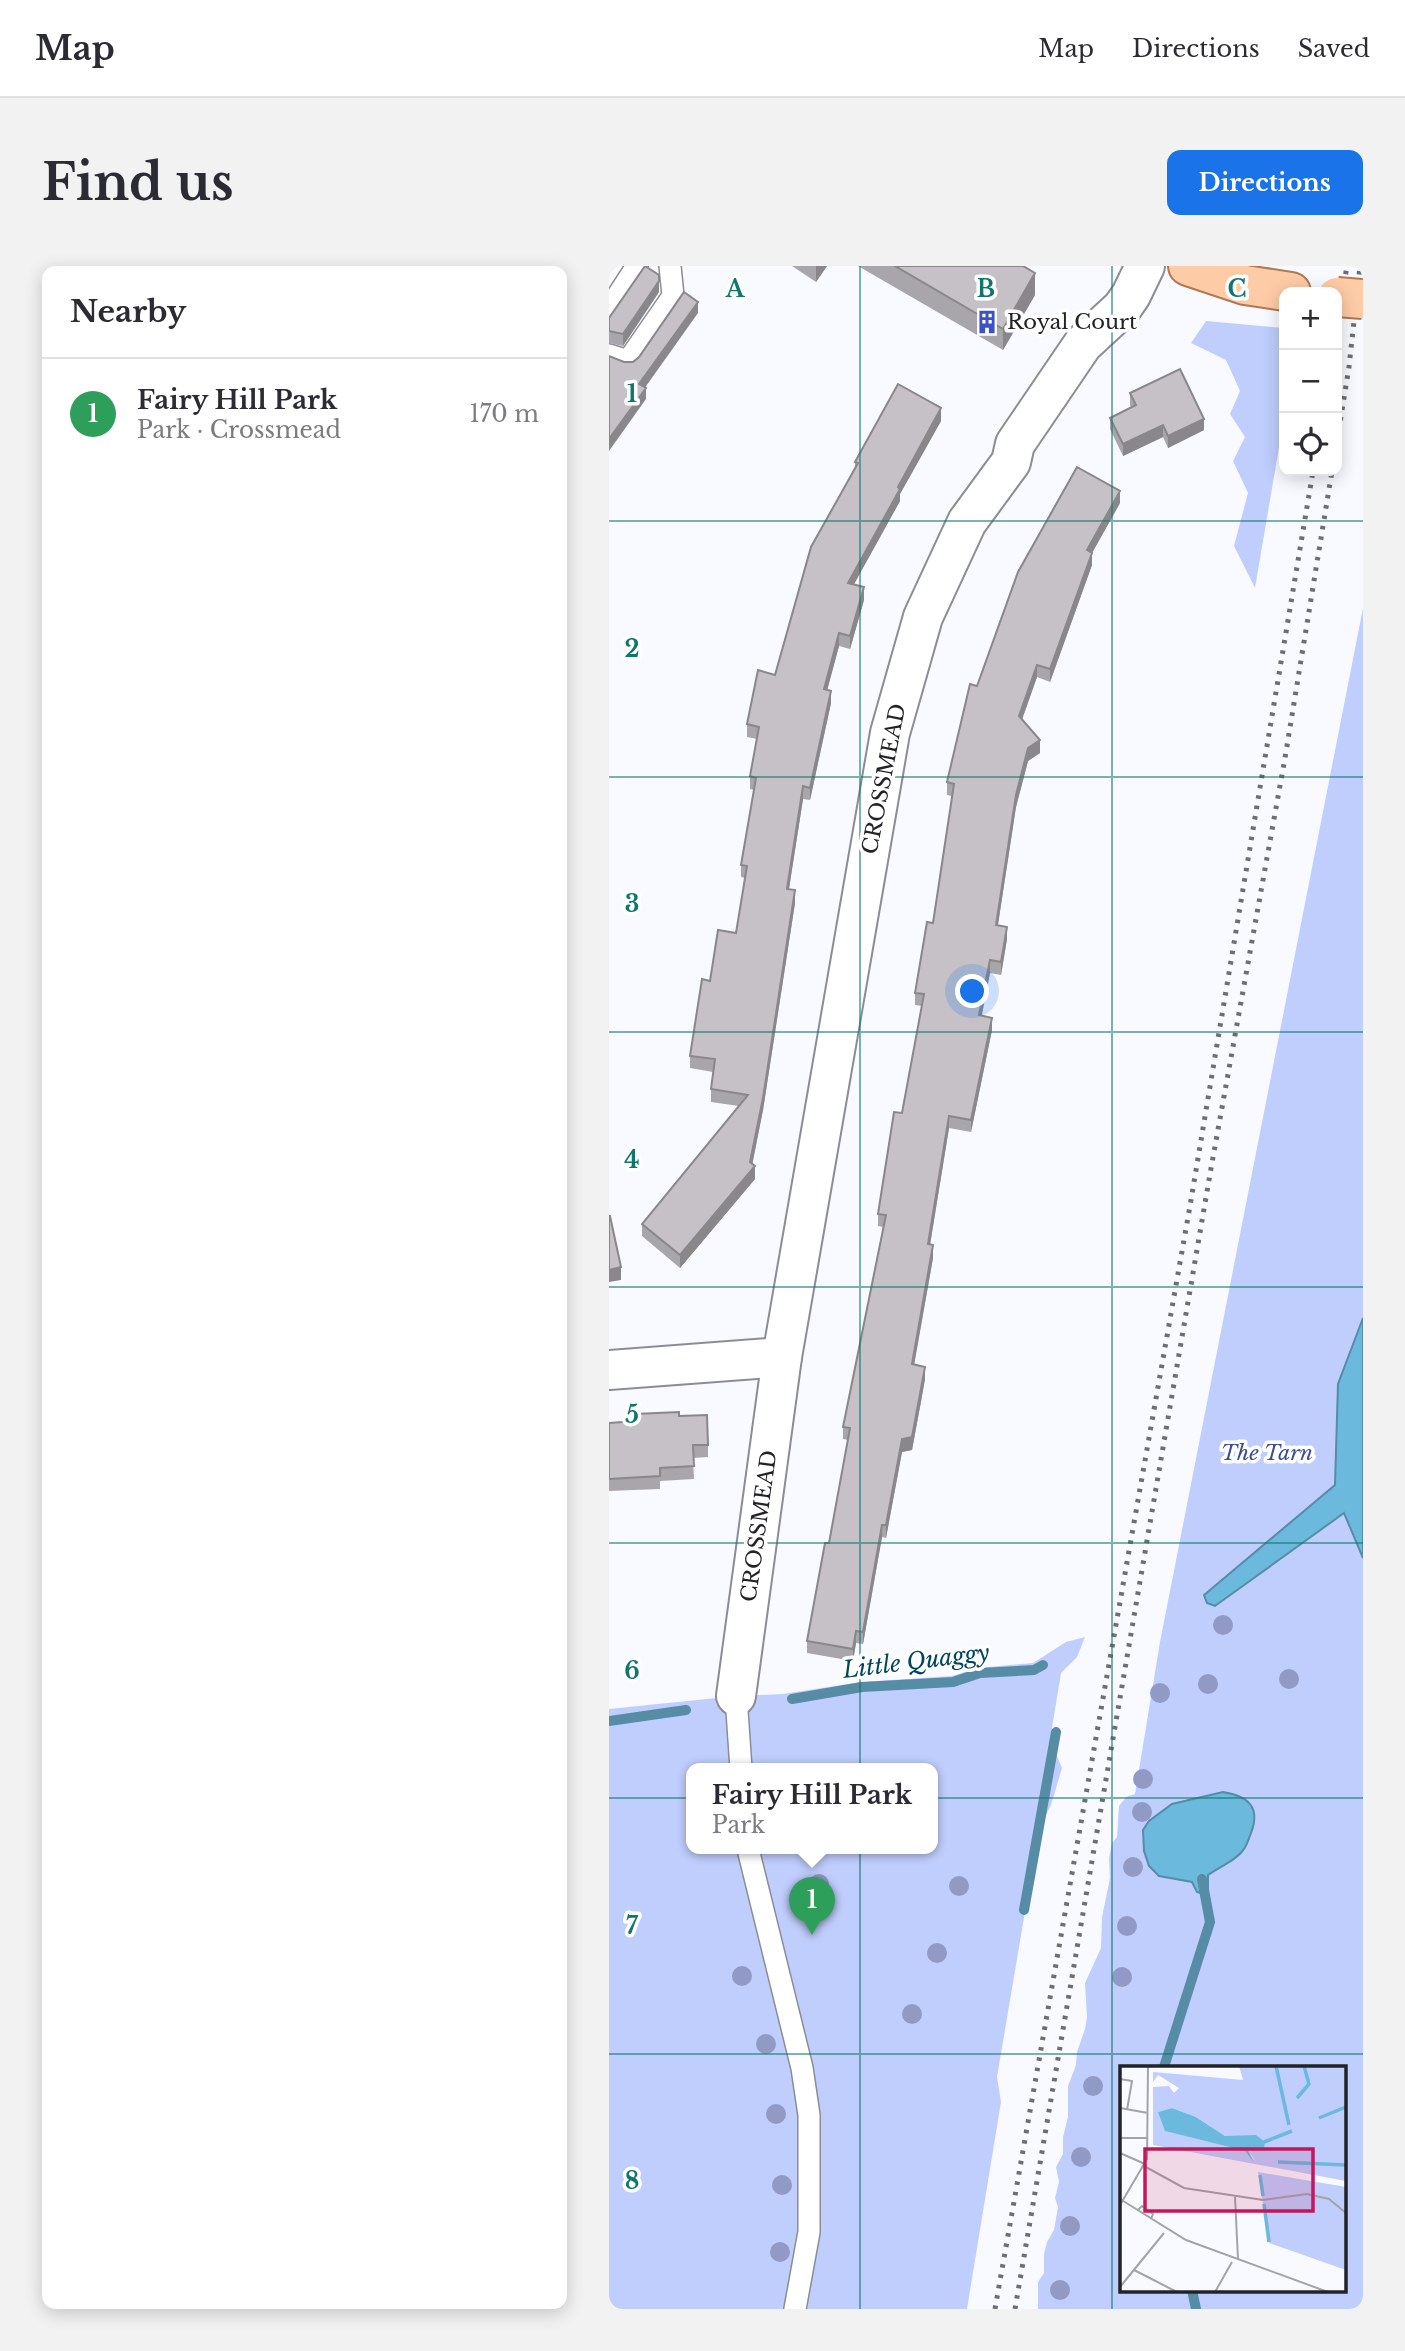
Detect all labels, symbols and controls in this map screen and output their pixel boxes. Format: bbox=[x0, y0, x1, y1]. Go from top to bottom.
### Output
text: Map bbox=[35, 28, 115, 69]
text: Map bbox=[1038, 34, 1094, 63]
text: Directions bbox=[1132, 34, 1260, 63]
text: Saved bbox=[1298, 34, 1370, 63]
button: Directions bbox=[1167, 150, 1363, 215]
text: Find us bbox=[42, 152, 234, 213]
text: A bbox=[725, 275, 746, 303]
text: B bbox=[977, 275, 995, 303]
text: C bbox=[1228, 275, 1246, 303]
map controls bbox=[1279, 287, 1342, 476]
button: + bbox=[1279, 287, 1342, 350]
text: Nearby bbox=[70, 293, 186, 330]
building icon: Royal Court bbox=[973, 308, 1001, 336]
place label: Royal Court bbox=[1007, 309, 1137, 335]
button: − bbox=[1279, 350, 1342, 413]
text: 1 bbox=[627, 380, 637, 408]
text: Fairy Hill Park bbox=[137, 384, 337, 416]
text: 1 bbox=[88, 400, 98, 428]
text: 170 m bbox=[469, 400, 539, 428]
button: locate bbox=[1279, 413, 1342, 476]
text: Park · Crossmead bbox=[137, 416, 341, 444]
text: 2 bbox=[625, 635, 639, 663]
street label: CROSSMEAD bbox=[857, 701, 911, 857]
text: 3 bbox=[625, 890, 639, 918]
your location bbox=[955, 974, 989, 1008]
text: 4 bbox=[624, 1146, 640, 1174]
text: 5 bbox=[625, 1401, 639, 1429]
park label: The Tarn bbox=[1221, 1440, 1313, 1466]
street label: CROSSMEAD bbox=[735, 1449, 783, 1603]
water label: Little Quaggy bbox=[840, 1638, 991, 1684]
text: 6 bbox=[624, 1657, 640, 1685]
popup bbox=[686, 1763, 938, 1854]
text: Fairy Hill Park bbox=[712, 1779, 912, 1811]
text: Park bbox=[712, 1811, 765, 1839]
pin: 1 bbox=[789, 1877, 835, 1935]
text: 7 bbox=[626, 1912, 639, 1940]
inset map bbox=[1120, 2066, 1345, 2291]
text: 8 bbox=[625, 2167, 639, 2195]

